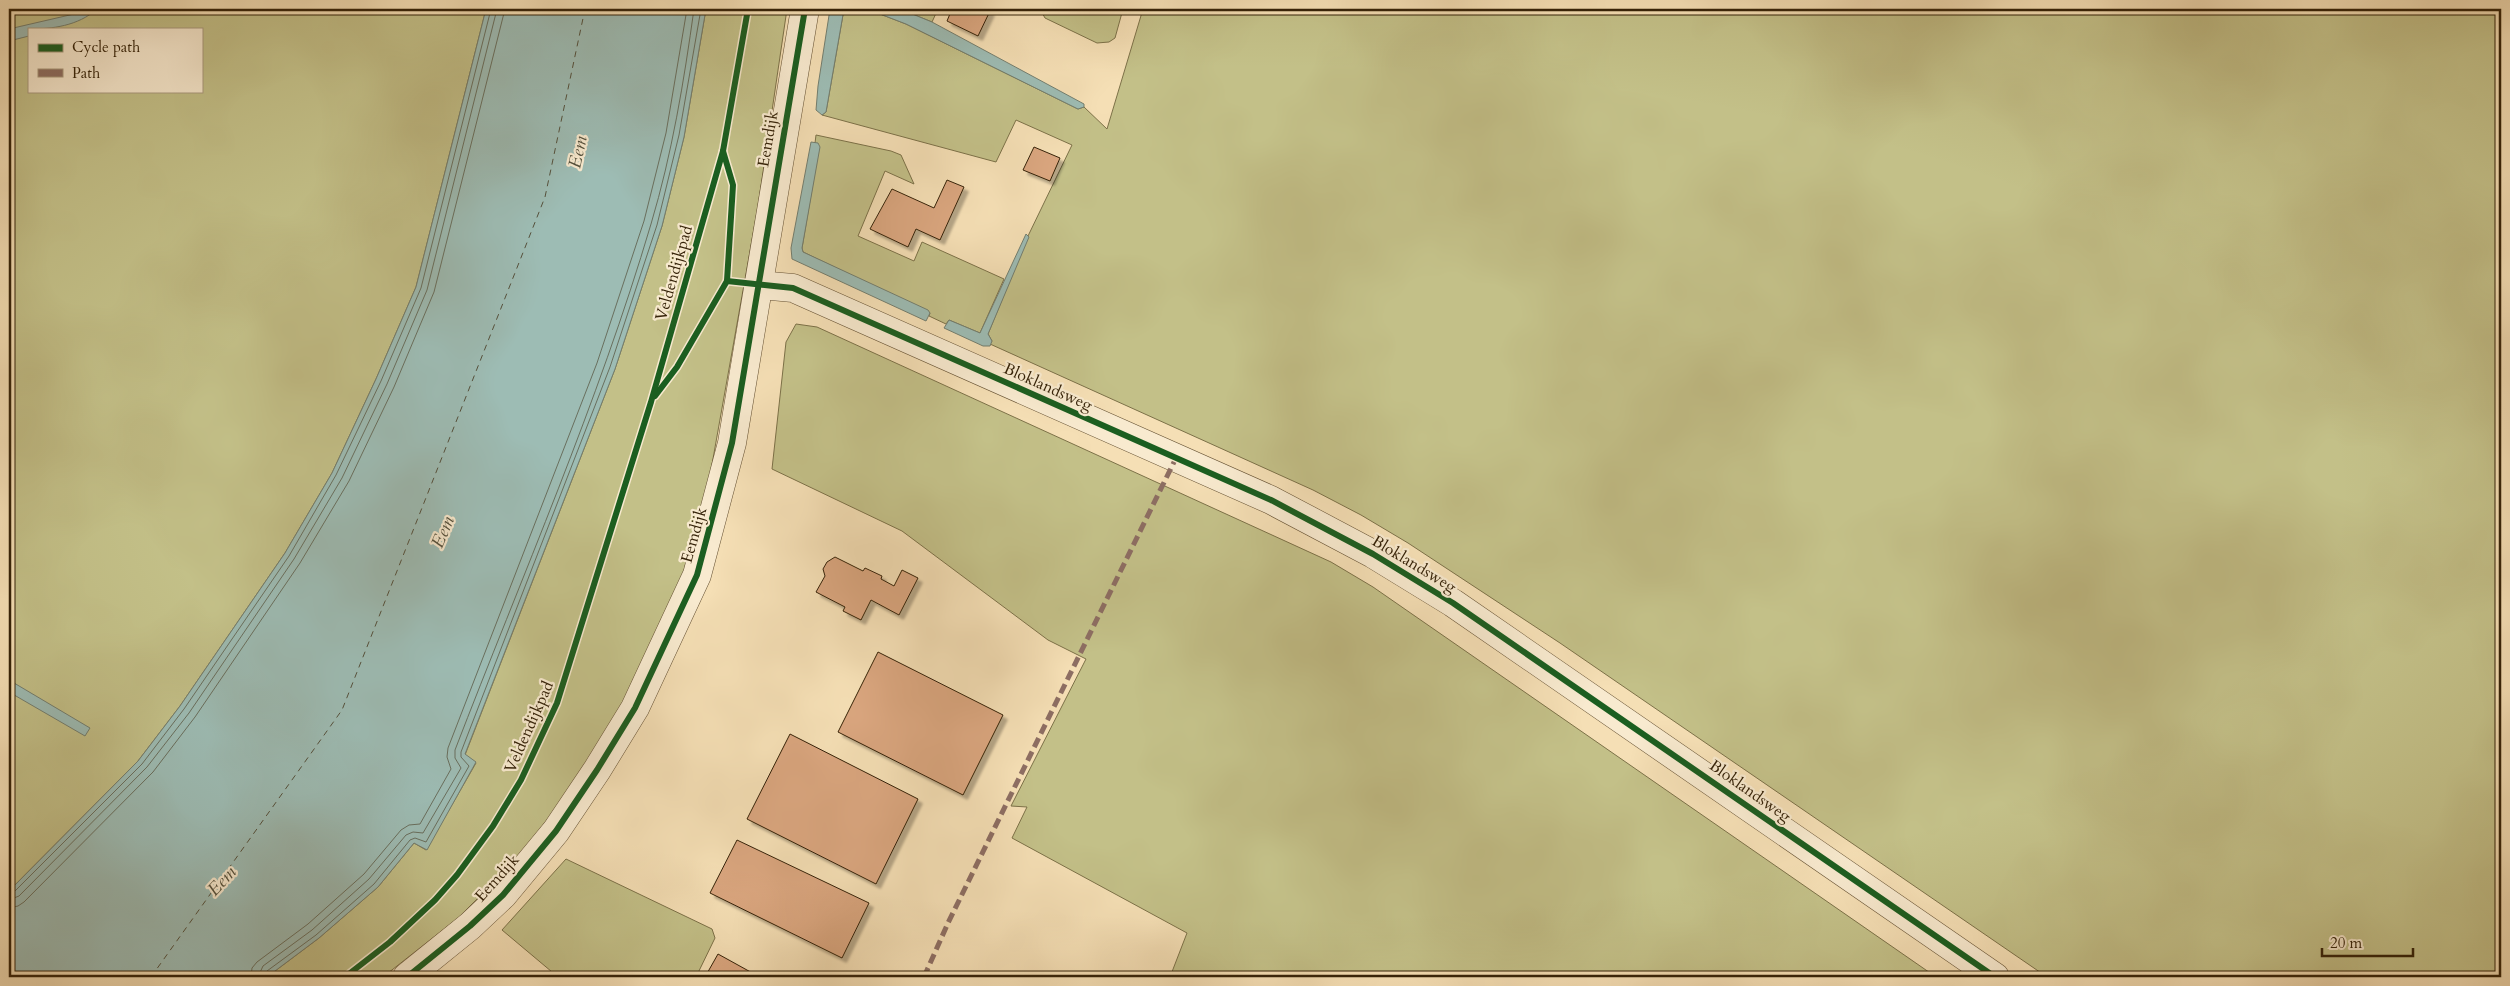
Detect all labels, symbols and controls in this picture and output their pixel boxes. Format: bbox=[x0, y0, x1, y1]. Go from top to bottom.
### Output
legend bbox=[28, 28, 202, 92]
text: Cycle path bbox=[72, 37, 141, 57]
text: Path bbox=[72, 63, 101, 83]
street label: Eemdijk bbox=[752, 109, 784, 169]
water label: Eem bbox=[562, 133, 594, 171]
street label: Veldendijkpad bbox=[650, 222, 698, 323]
street label: Bloklandsweg bbox=[1000, 358, 1096, 416]
street label: Eemdijk bbox=[676, 504, 713, 565]
water label: Eem bbox=[425, 512, 461, 552]
street label: Bloklandsweg bbox=[1368, 530, 1460, 598]
street label: Veldendijkpad bbox=[499, 677, 559, 776]
street label: Bloklandsweg bbox=[1705, 755, 1795, 827]
street label: Eemdijk bbox=[470, 849, 524, 906]
water label: Eem bbox=[202, 860, 242, 901]
scale bar bbox=[2322, 926, 2414, 958]
text: 20 m bbox=[2330, 933, 2362, 953]

